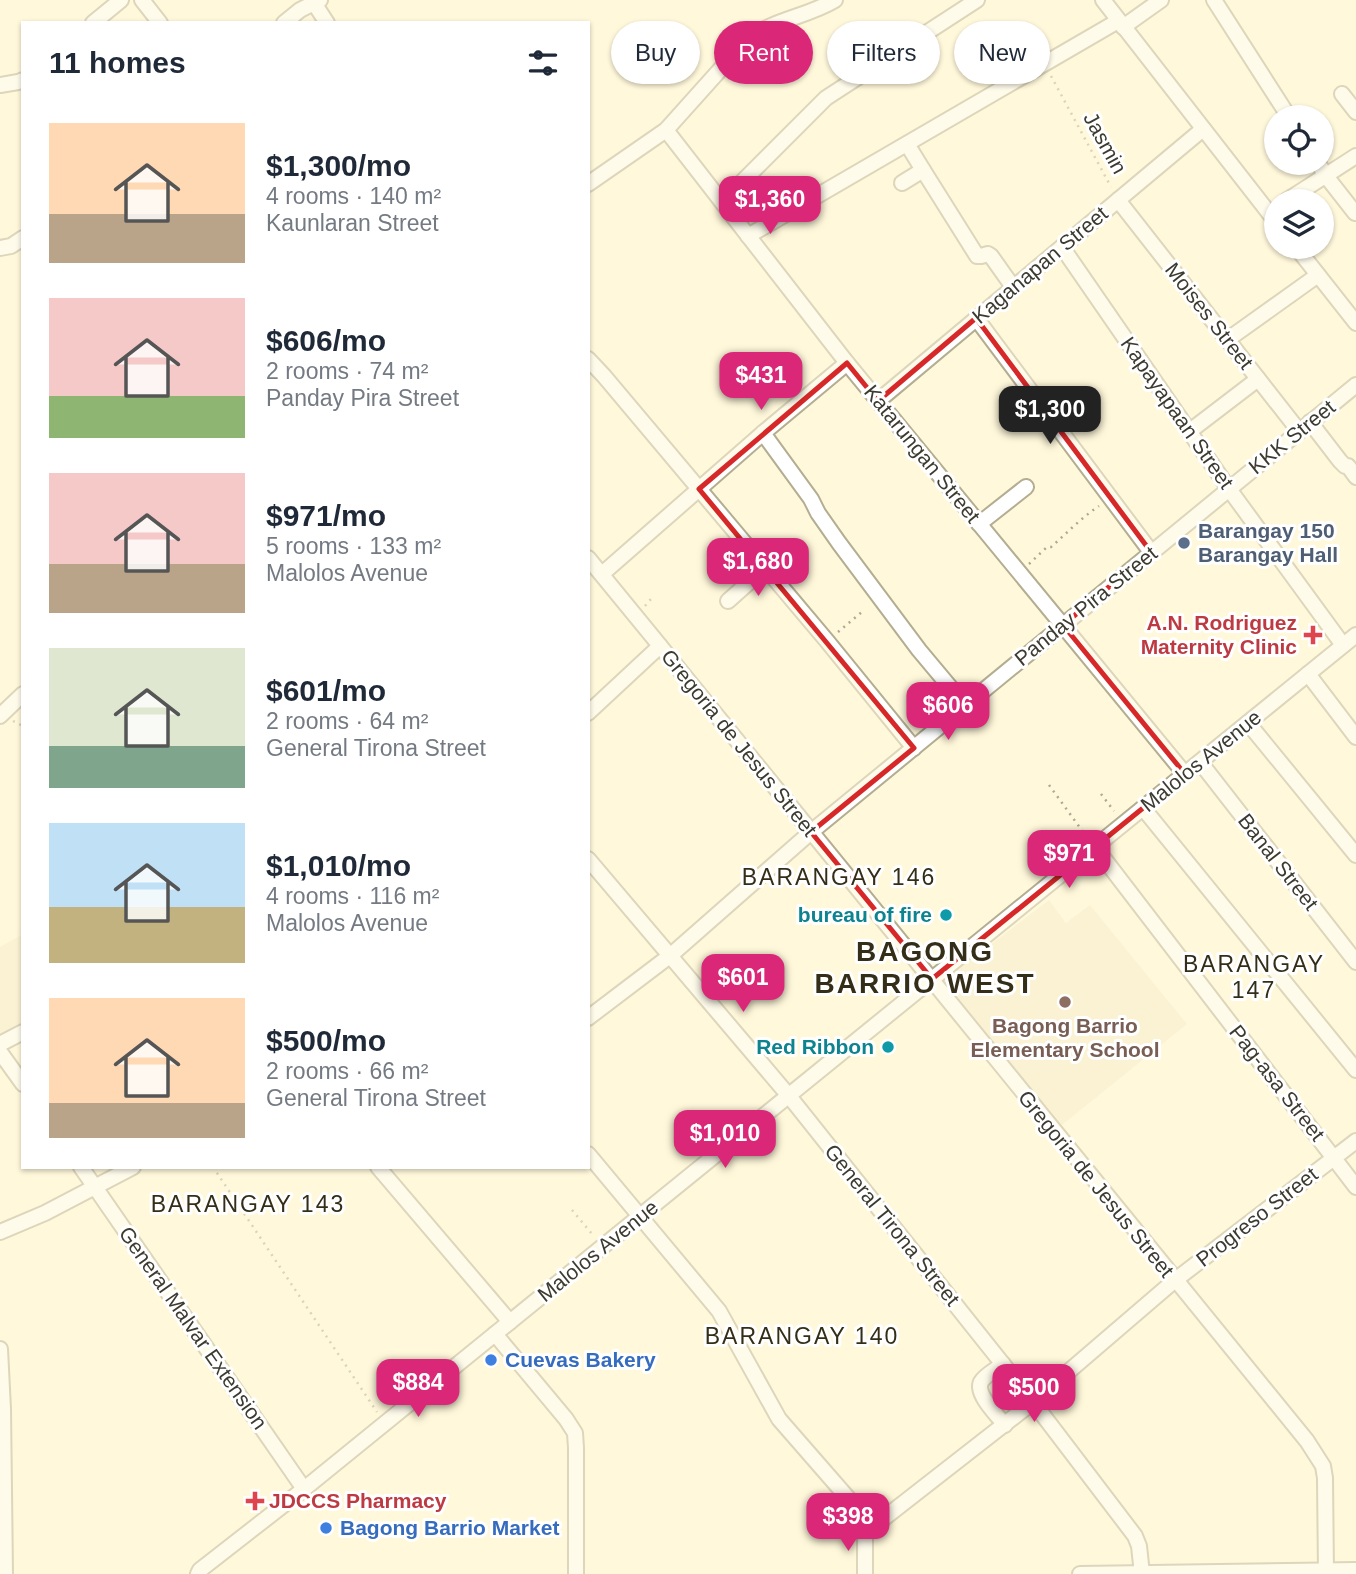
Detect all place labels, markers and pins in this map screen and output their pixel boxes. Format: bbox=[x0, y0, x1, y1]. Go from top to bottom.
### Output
pin: $1,360 bbox=[713, 176, 827, 236]
pin: $431 bbox=[720, 352, 802, 412]
pin: $1,300 bbox=[993, 386, 1107, 446]
place label: Barangay 150 Barangay Hall bbox=[1198, 519, 1338, 566]
marker: Barangay 150 Barangay Hall bbox=[1176, 535, 1192, 551]
pin: $1,680 bbox=[701, 538, 815, 598]
place label: A.N. Rodriguez Maternity Clinic bbox=[1141, 611, 1297, 658]
marker: A.N. Rodriguez Maternity Clinic bbox=[1303, 625, 1323, 645]
pin: $606 bbox=[907, 682, 989, 742]
pin: $971 bbox=[1028, 830, 1110, 890]
place label: bureau of fire bbox=[798, 903, 932, 926]
marker: bureau of fire bbox=[938, 907, 954, 923]
pin: $601 bbox=[702, 954, 784, 1014]
marker: Bagong Barrio Elementary School bbox=[1057, 994, 1073, 1010]
place label: Bagong Barrio Elementary School bbox=[970, 1014, 1160, 1061]
place label: Red Ribbon bbox=[756, 1035, 874, 1058]
marker: Red Ribbon bbox=[880, 1039, 896, 1055]
pin: $1,010 bbox=[668, 1110, 782, 1170]
place label: Cuevas Bakery bbox=[505, 1348, 656, 1371]
marker: Cuevas Bakery bbox=[483, 1352, 499, 1368]
pin: $884 bbox=[377, 1360, 459, 1419]
pin: $500 bbox=[993, 1364, 1075, 1424]
place label: JDCCS Pharmacy bbox=[269, 1489, 447, 1512]
marker: JDCCS Pharmacy bbox=[247, 1493, 263, 1509]
pin: $398 bbox=[807, 1494, 889, 1553]
place label: Bagong Barrio Market bbox=[340, 1516, 559, 1539]
marker: Bagong Barrio Market bbox=[318, 1520, 334, 1536]

